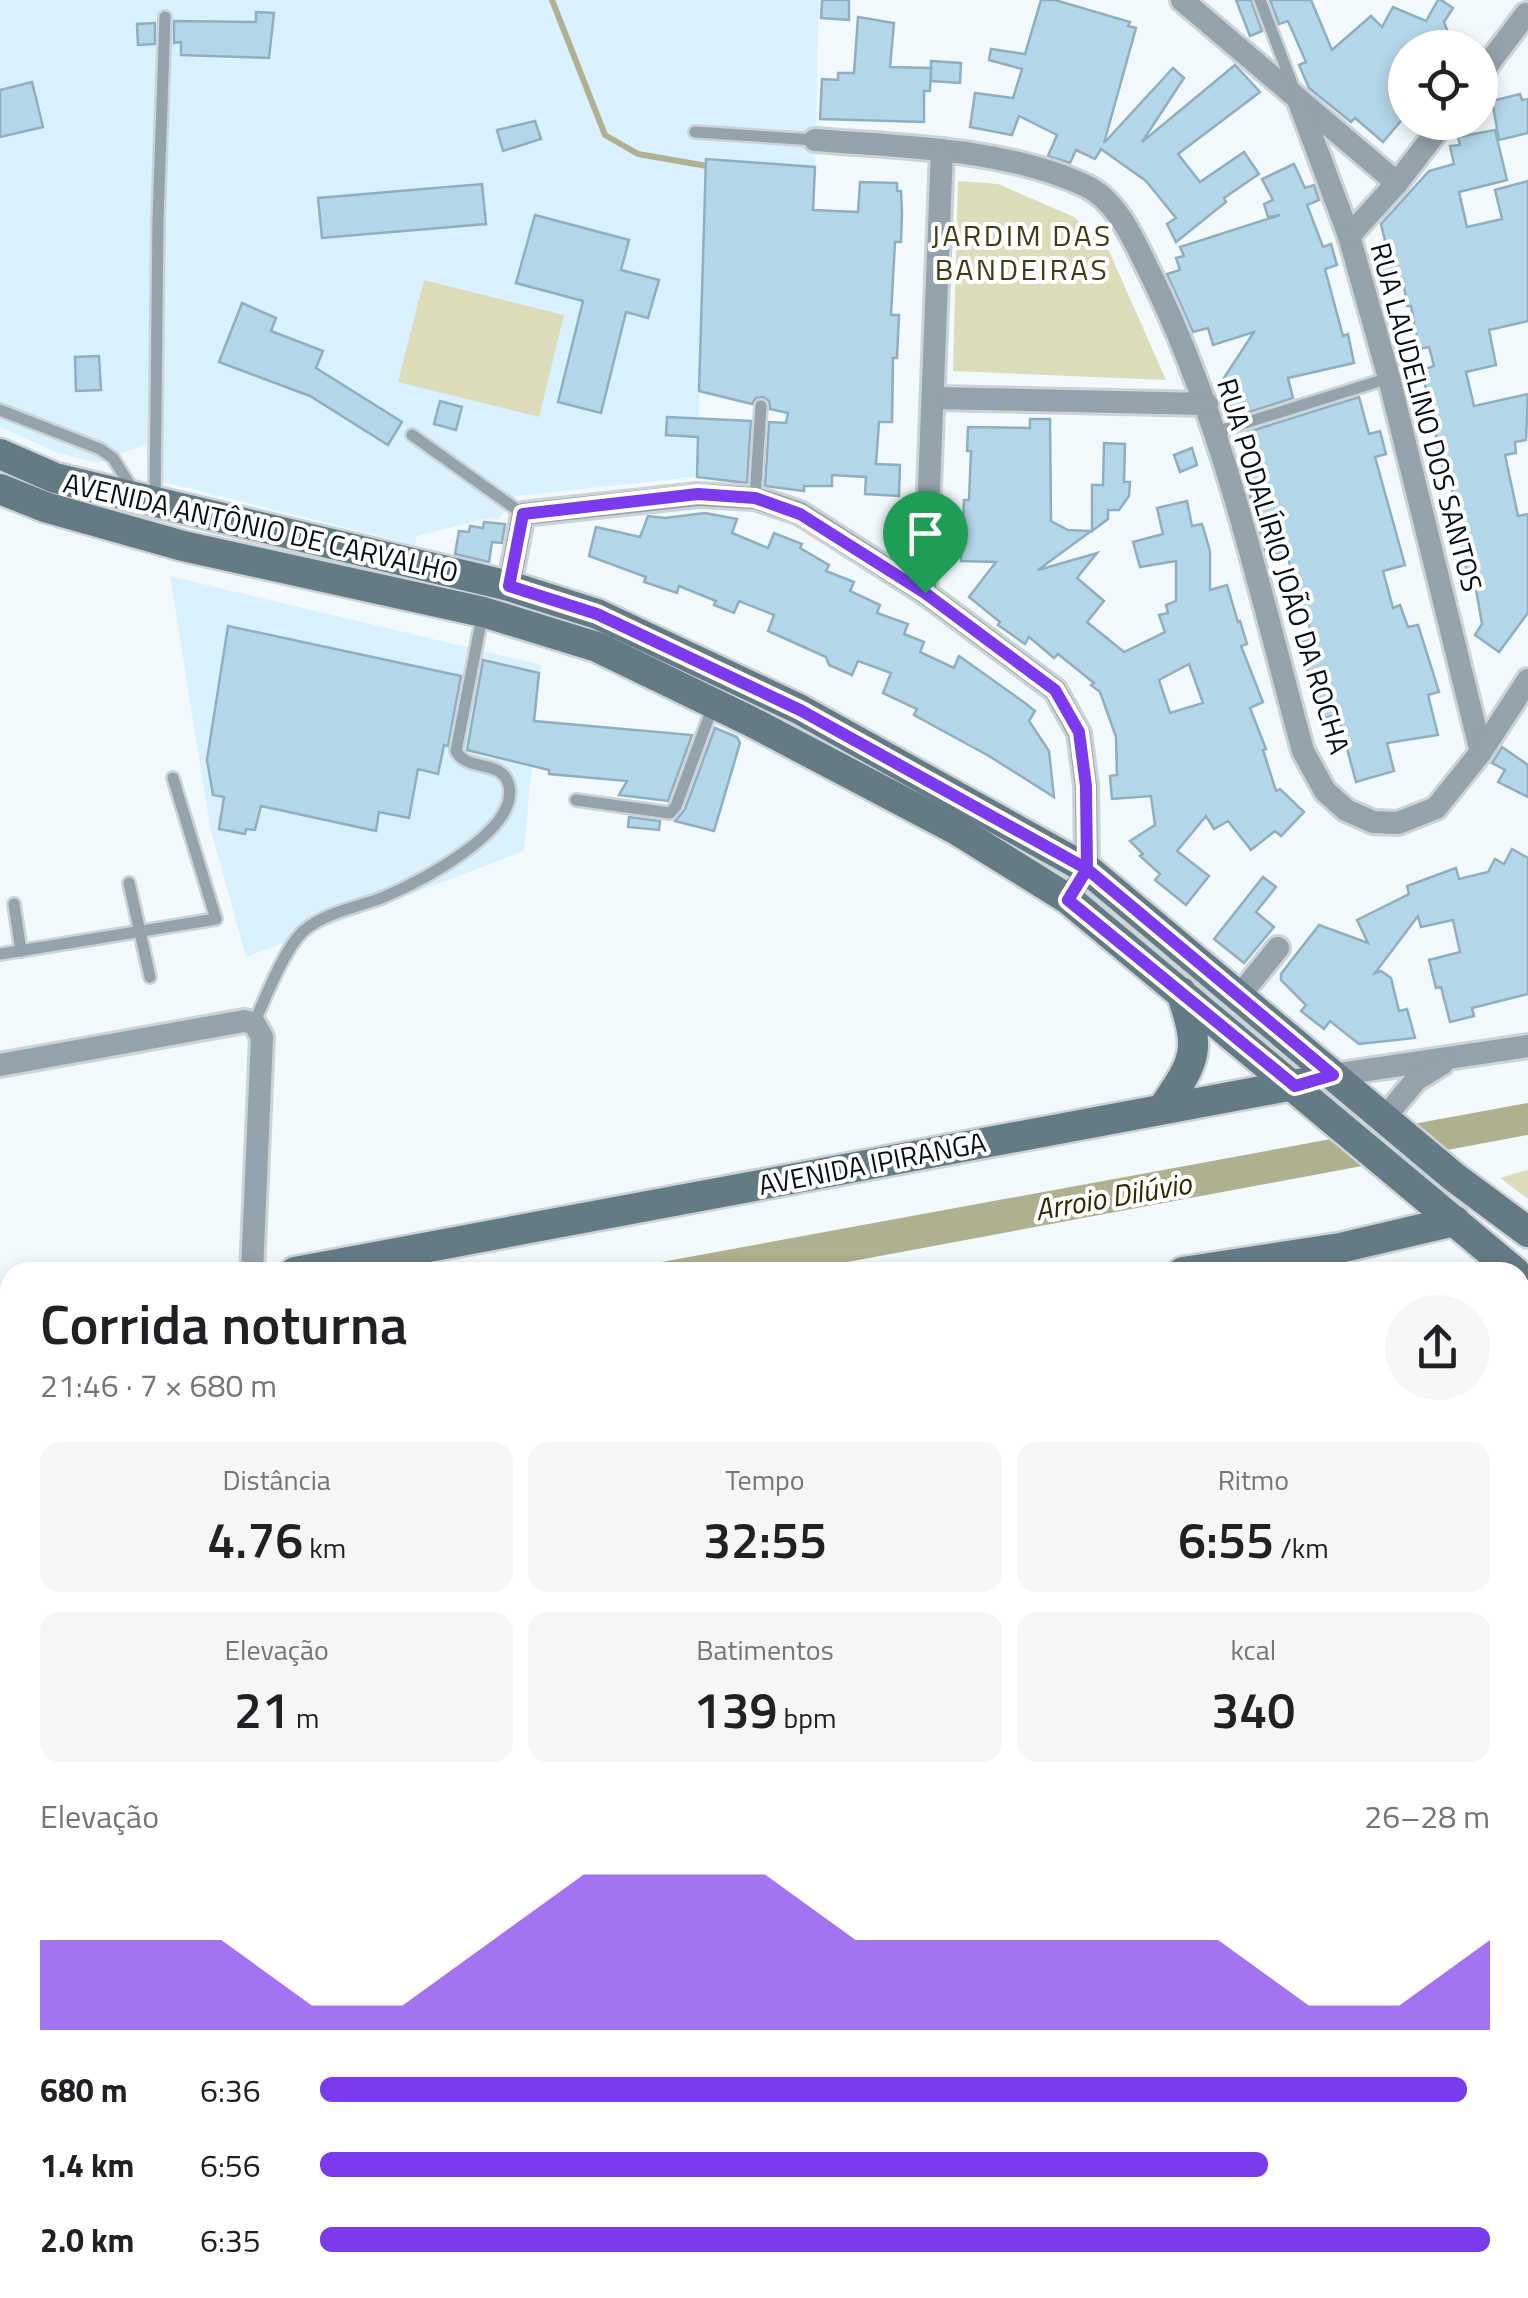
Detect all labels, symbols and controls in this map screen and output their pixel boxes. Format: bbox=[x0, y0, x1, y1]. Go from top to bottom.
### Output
map controls bbox=[1388, 30, 1498, 140]
button: locate bbox=[1388, 30, 1498, 140]
district label: JARDIM DAS BANDEIRAS bbox=[931, 212, 1113, 292]
street label: RUA LAUDELINO DOS SANTOS bbox=[1360, 238, 1494, 596]
street label: RUA PODALÍRIO JOÃO DA ROCHA bbox=[1206, 373, 1362, 759]
street label: AVENIDA ANTÔNIO DE CARVALHO bbox=[59, 461, 463, 593]
pin bbox=[883, 491, 968, 594]
icon: arrive bbox=[898, 506, 953, 561]
street label: AVENIDA IPIRANGA bbox=[755, 1120, 990, 1206]
water label: Arroio Dilúvio bbox=[1031, 1159, 1196, 1232]
text: Corrida noturna bbox=[40, 1282, 408, 1365]
button: share bbox=[1385, 1295, 1490, 1400]
text: 21:46 · 7 × 680 m bbox=[40, 1361, 277, 1409]
text: Distância bbox=[222, 1458, 331, 1501]
text: Tempo bbox=[725, 1458, 805, 1501]
text: Ritmo bbox=[1218, 1458, 1289, 1501]
text: 4.76 bbox=[207, 1501, 303, 1577]
text: 32:55 bbox=[703, 1501, 827, 1577]
text: 6:55 bbox=[1178, 1501, 1274, 1577]
text: km bbox=[303, 1526, 346, 1569]
text: /km bbox=[1274, 1526, 1329, 1569]
text: Elevação bbox=[225, 1628, 329, 1671]
text: Batimentos bbox=[696, 1628, 834, 1671]
text: kcal bbox=[1230, 1628, 1276, 1671]
text: 21 bbox=[234, 1671, 290, 1747]
text: 139 bbox=[693, 1671, 777, 1747]
text: 340 bbox=[1211, 1671, 1295, 1747]
text: m bbox=[290, 1696, 319, 1739]
text: bpm bbox=[777, 1696, 837, 1739]
text: Elevação bbox=[40, 1792, 159, 1840]
text: 26–28 m bbox=[1364, 1792, 1490, 1840]
text: 680 m bbox=[40, 2066, 128, 2114]
text: 6:36 bbox=[200, 2066, 261, 2114]
text: 1.4 km bbox=[40, 2141, 134, 2189]
text: 6:56 bbox=[200, 2141, 261, 2189]
text: 2.0 km bbox=[40, 2216, 134, 2264]
text: 6:35 bbox=[200, 2216, 261, 2264]

